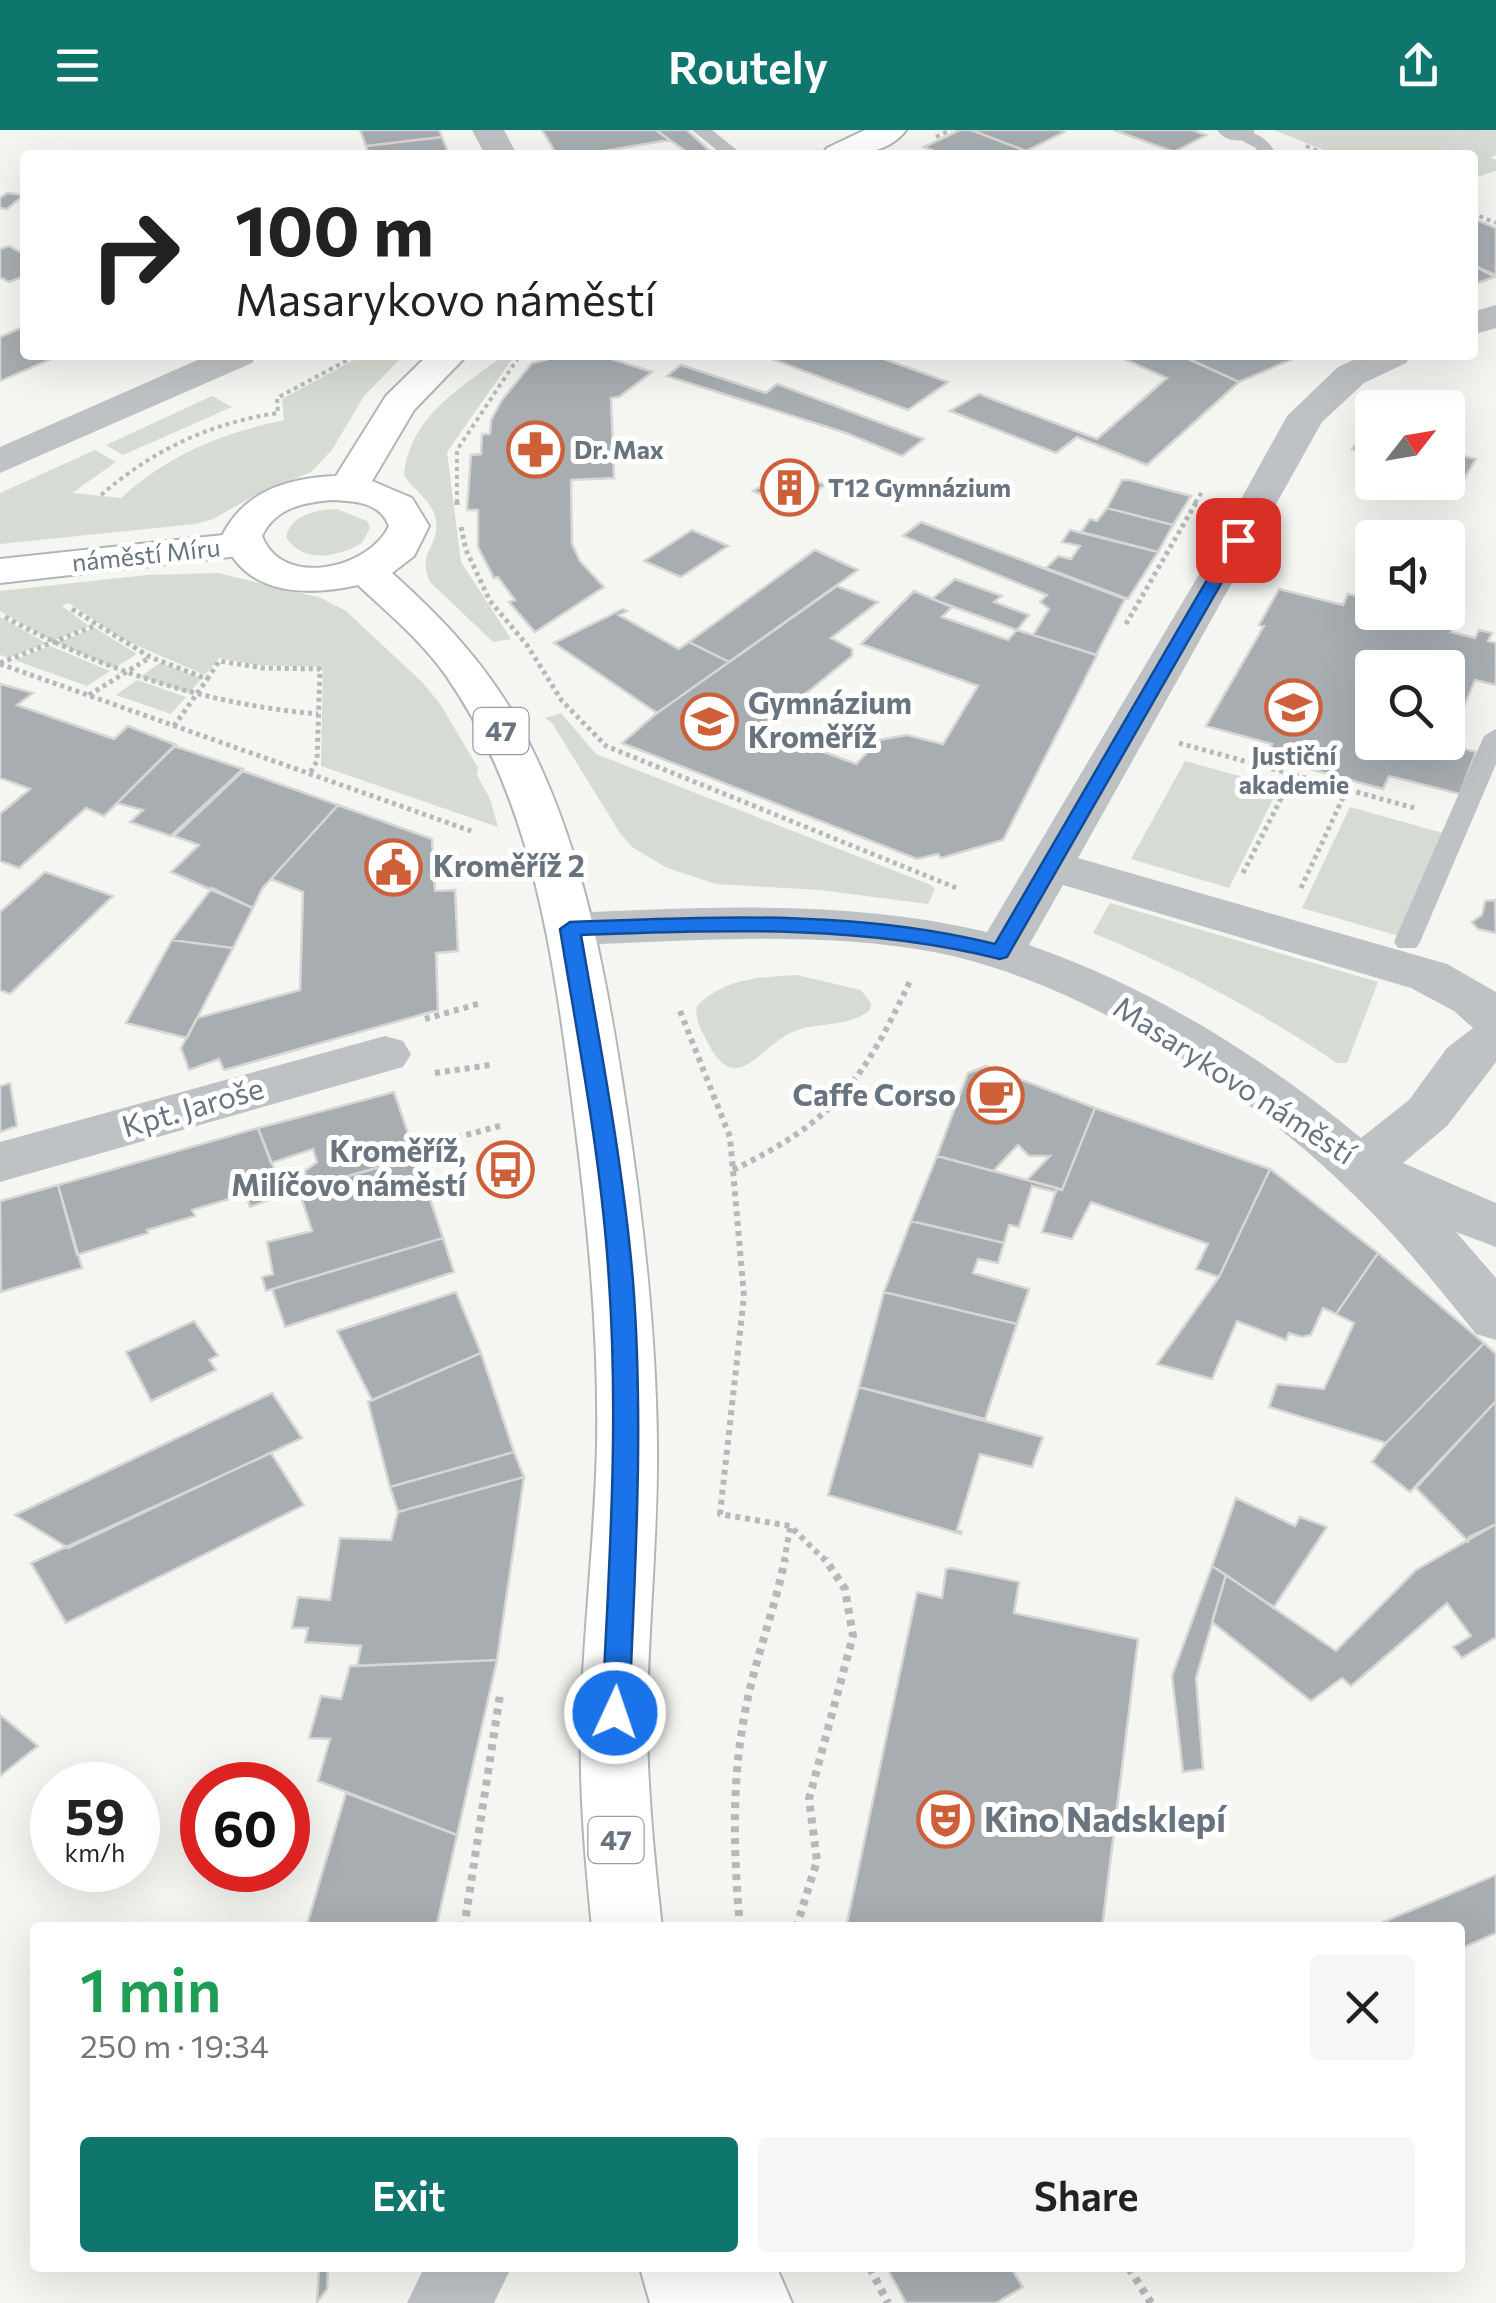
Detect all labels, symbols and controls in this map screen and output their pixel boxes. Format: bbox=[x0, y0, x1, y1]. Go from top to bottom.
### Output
icon: menu bbox=[50, 38, 105, 93]
text: Routely bbox=[668, 38, 828, 93]
icon: share bbox=[1391, 38, 1446, 93]
text: 100 m bbox=[235, 185, 434, 270]
icon: right bbox=[70, 190, 200, 320]
text: Masarykovo náměstí bbox=[235, 270, 656, 325]
north arrow bbox=[1355, 390, 1465, 500]
map controls bbox=[1355, 390, 1465, 760]
pharmacy icon: Dr. Max bbox=[505, 420, 565, 480]
place label: Dr. Max bbox=[574, 434, 664, 464]
building icon: T12 Gymnázium bbox=[759, 458, 819, 518]
place label: T12 Gymnázium bbox=[828, 472, 1011, 502]
pin bbox=[1196, 498, 1281, 583]
icon: arrive bbox=[1211, 513, 1266, 568]
button: sound bbox=[1355, 520, 1465, 630]
street label: náměstí Míru bbox=[70, 531, 222, 577]
button: search bbox=[1355, 650, 1465, 760]
school or university icon: Justiční akademie bbox=[1264, 677, 1324, 737]
place label: Gymnázium Kroměříž bbox=[748, 683, 912, 754]
school or university icon: Gymnázium Kroměříž bbox=[679, 691, 739, 751]
road number: 47 bbox=[474, 708, 528, 754]
place label: Justiční akademie bbox=[1239, 740, 1349, 799]
public building icon: Kroměříž 2 bbox=[364, 837, 424, 897]
place label: Kroměříž 2 bbox=[433, 846, 585, 883]
street label: Masarykovo náměstí bbox=[1108, 987, 1364, 1172]
cafe icon: Caffe Corso bbox=[965, 1066, 1025, 1126]
street label: Kpt. Jaroše bbox=[117, 1068, 267, 1143]
place label: Caffe Corso bbox=[793, 1075, 956, 1112]
place label: Kroměříž, Milíčovo náměstí bbox=[231, 1131, 468, 1202]
bus stop icon: Kroměříž, Milíčovo náměstí bbox=[475, 1139, 535, 1199]
position arrow bbox=[563, 1661, 667, 1765]
speed limit sign: 60 bbox=[180, 1762, 310, 1892]
text: 59 bbox=[65, 1784, 125, 1845]
theatre icon: Kino Nadsklepí bbox=[915, 1790, 975, 1850]
place label: Kino Nadsklepí bbox=[984, 1796, 1228, 1839]
road number: 47 bbox=[588, 1817, 644, 1863]
text: km/h bbox=[65, 1837, 125, 1867]
text: 1 min bbox=[80, 1951, 221, 2024]
button: close bbox=[1310, 1955, 1415, 2060]
text: 250 m · 19:34 bbox=[80, 2025, 269, 2065]
button: Exit bbox=[80, 2137, 738, 2252]
button: Share bbox=[758, 2137, 1415, 2252]

